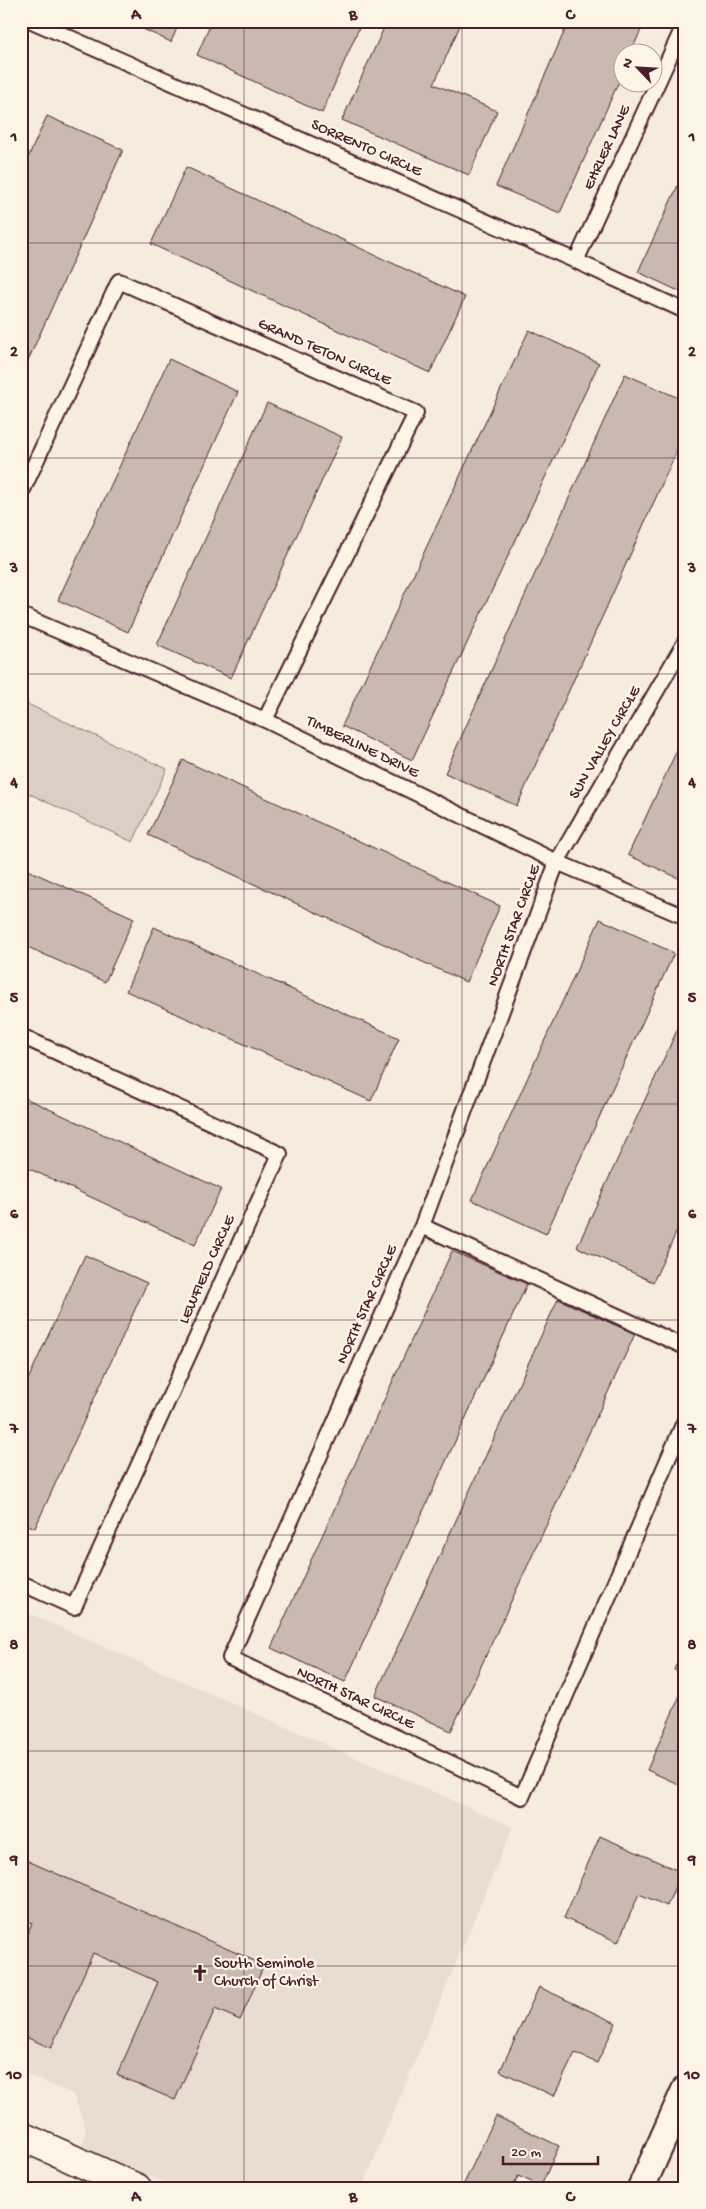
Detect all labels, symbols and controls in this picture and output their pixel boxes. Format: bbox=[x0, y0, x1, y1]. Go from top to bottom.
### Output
text: A bbox=[130, 7, 142, 26]
text: B bbox=[348, 7, 358, 26]
text: C bbox=[565, 7, 576, 26]
north arrow bbox=[614, 42, 664, 92]
text: N bbox=[619, 56, 638, 71]
street label: EHRLER LANE bbox=[580, 102, 636, 193]
street label: SORRENTO CIRCLE bbox=[308, 116, 425, 182]
text: 1 bbox=[10, 129, 17, 148]
text: 1 bbox=[688, 129, 695, 148]
street label: GRAND TETON CIRCLE bbox=[254, 315, 395, 391]
text: 2 bbox=[10, 344, 18, 363]
text: 2 bbox=[688, 344, 696, 363]
text: 3 bbox=[9, 560, 18, 579]
text: 3 bbox=[687, 560, 696, 579]
street label: SUN VALLEY CIRCLE bbox=[566, 682, 647, 803]
street label: TIMBERLINE DRIVE bbox=[302, 712, 422, 784]
text: 4 bbox=[9, 775, 18, 794]
text: 4 bbox=[687, 775, 696, 794]
street label: NORTH STAR CIRCLE bbox=[484, 862, 546, 989]
text: 5 bbox=[10, 990, 19, 1009]
text: 5 bbox=[688, 990, 697, 1009]
text: 6 bbox=[10, 1206, 19, 1225]
text: 6 bbox=[688, 1206, 697, 1225]
street label: LEWFIELD CIRCLE bbox=[176, 1212, 241, 1327]
street label: NORTH STAR CIRCLE bbox=[333, 1242, 403, 1367]
text: 7 bbox=[9, 1421, 19, 1440]
text: 7 bbox=[687, 1421, 697, 1440]
text: 8 bbox=[10, 1637, 19, 1656]
text: 8 bbox=[688, 1637, 697, 1656]
street label: NORTH STAR CIRCLE bbox=[293, 1663, 418, 1735]
text: 9 bbox=[9, 1852, 18, 1871]
text: 9 bbox=[687, 1852, 696, 1871]
place label: South Seminole Church of Christ bbox=[214, 1955, 320, 1992]
church icon: South Seminole Church of Christ bbox=[190, 1963, 210, 1983]
text: 10 bbox=[5, 2067, 22, 2086]
text: 10 bbox=[683, 2067, 700, 2086]
scale bar bbox=[503, 2134, 598, 2166]
text: 20 m bbox=[511, 2144, 541, 2162]
text: A bbox=[130, 2189, 142, 2208]
text: B bbox=[348, 2189, 358, 2208]
text: C bbox=[565, 2189, 576, 2208]

